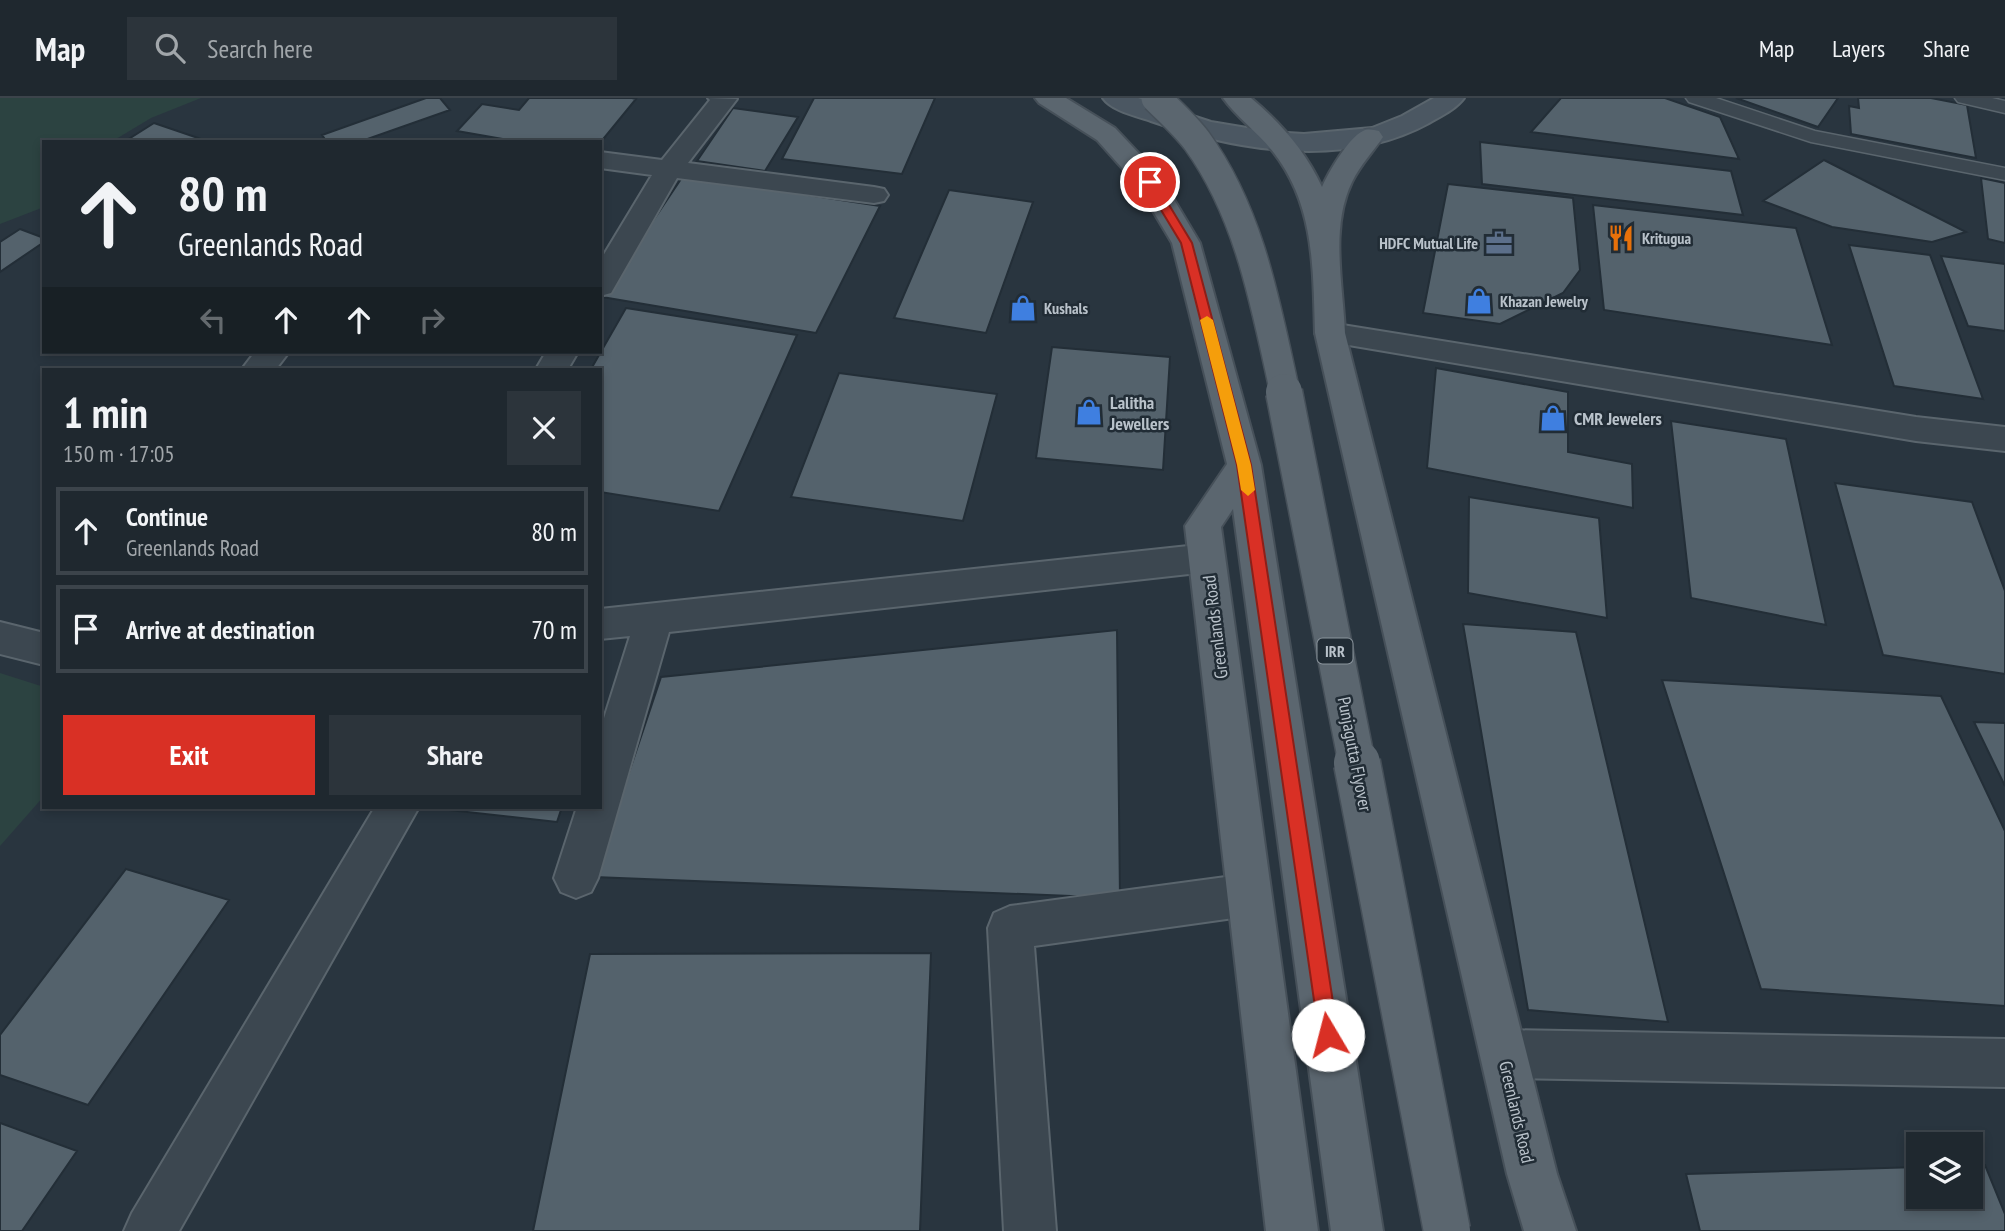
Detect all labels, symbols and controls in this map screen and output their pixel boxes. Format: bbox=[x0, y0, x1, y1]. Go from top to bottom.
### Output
search box bbox=[127, 17, 617, 80]
text: Map bbox=[35, 27, 85, 70]
icon: search bbox=[151, 29, 189, 67]
text: Search here bbox=[207, 32, 313, 65]
text: Map bbox=[1759, 33, 1794, 64]
text: Layers bbox=[1832, 33, 1885, 64]
text: Share bbox=[1923, 33, 1970, 64]
pin bbox=[1120, 152, 1180, 212]
text: 80 m bbox=[178, 161, 267, 225]
icon: arrive bbox=[1131, 163, 1169, 201]
icon: ahead bbox=[63, 168, 154, 259]
text: Greenlands Road bbox=[178, 223, 363, 265]
restaurant icon: Kritugua bbox=[1606, 223, 1636, 253]
office icon: HDFC Mutual Life bbox=[1484, 228, 1514, 258]
place label: Kritugua bbox=[1642, 228, 1691, 248]
place label: HDFC Mutual Life bbox=[1379, 233, 1478, 253]
shop icon: Khazan Jewelry bbox=[1464, 286, 1494, 316]
place label: Khazan Jewelry bbox=[1500, 291, 1589, 311]
shop icon: Kushals bbox=[1008, 293, 1038, 323]
place label: Kushals bbox=[1044, 298, 1088, 318]
icon: left bbox=[194, 301, 232, 339]
icon: ahead bbox=[267, 301, 305, 339]
icon: ahead bbox=[340, 301, 378, 339]
icon: right bbox=[413, 301, 451, 339]
text: 1 min bbox=[63, 385, 148, 440]
button: close bbox=[507, 391, 581, 465]
place label: Lalitha Jewellers bbox=[1109, 391, 1169, 435]
shop icon: Lalitha Jewellers bbox=[1074, 397, 1104, 427]
shop icon: CMR Jewelers bbox=[1538, 403, 1568, 433]
place label: CMR Jewelers bbox=[1574, 407, 1662, 430]
text: 150 m · 17:05 bbox=[63, 439, 175, 468]
text: Continue bbox=[126, 500, 208, 533]
icon: ahead bbox=[67, 512, 105, 550]
text: 80 m bbox=[531, 515, 577, 548]
text: Greenlands Road bbox=[126, 533, 259, 562]
street label: Greenlands Road bbox=[1197, 574, 1233, 680]
icon: arrive bbox=[67, 610, 105, 648]
text: Arrive at destination bbox=[126, 613, 315, 646]
text: 70 m bbox=[531, 613, 577, 646]
road number: IRR bbox=[1318, 638, 1352, 664]
street label: Punjagutta Flyover bbox=[1333, 695, 1377, 813]
button: Exit bbox=[63, 715, 315, 795]
button: Share bbox=[329, 715, 581, 795]
position arrow bbox=[1291, 998, 1365, 1072]
street label: Greenlands Road bbox=[1494, 1059, 1540, 1165]
map controls bbox=[1906, 1132, 1983, 1209]
button: layers bbox=[1906, 1132, 1983, 1209]

